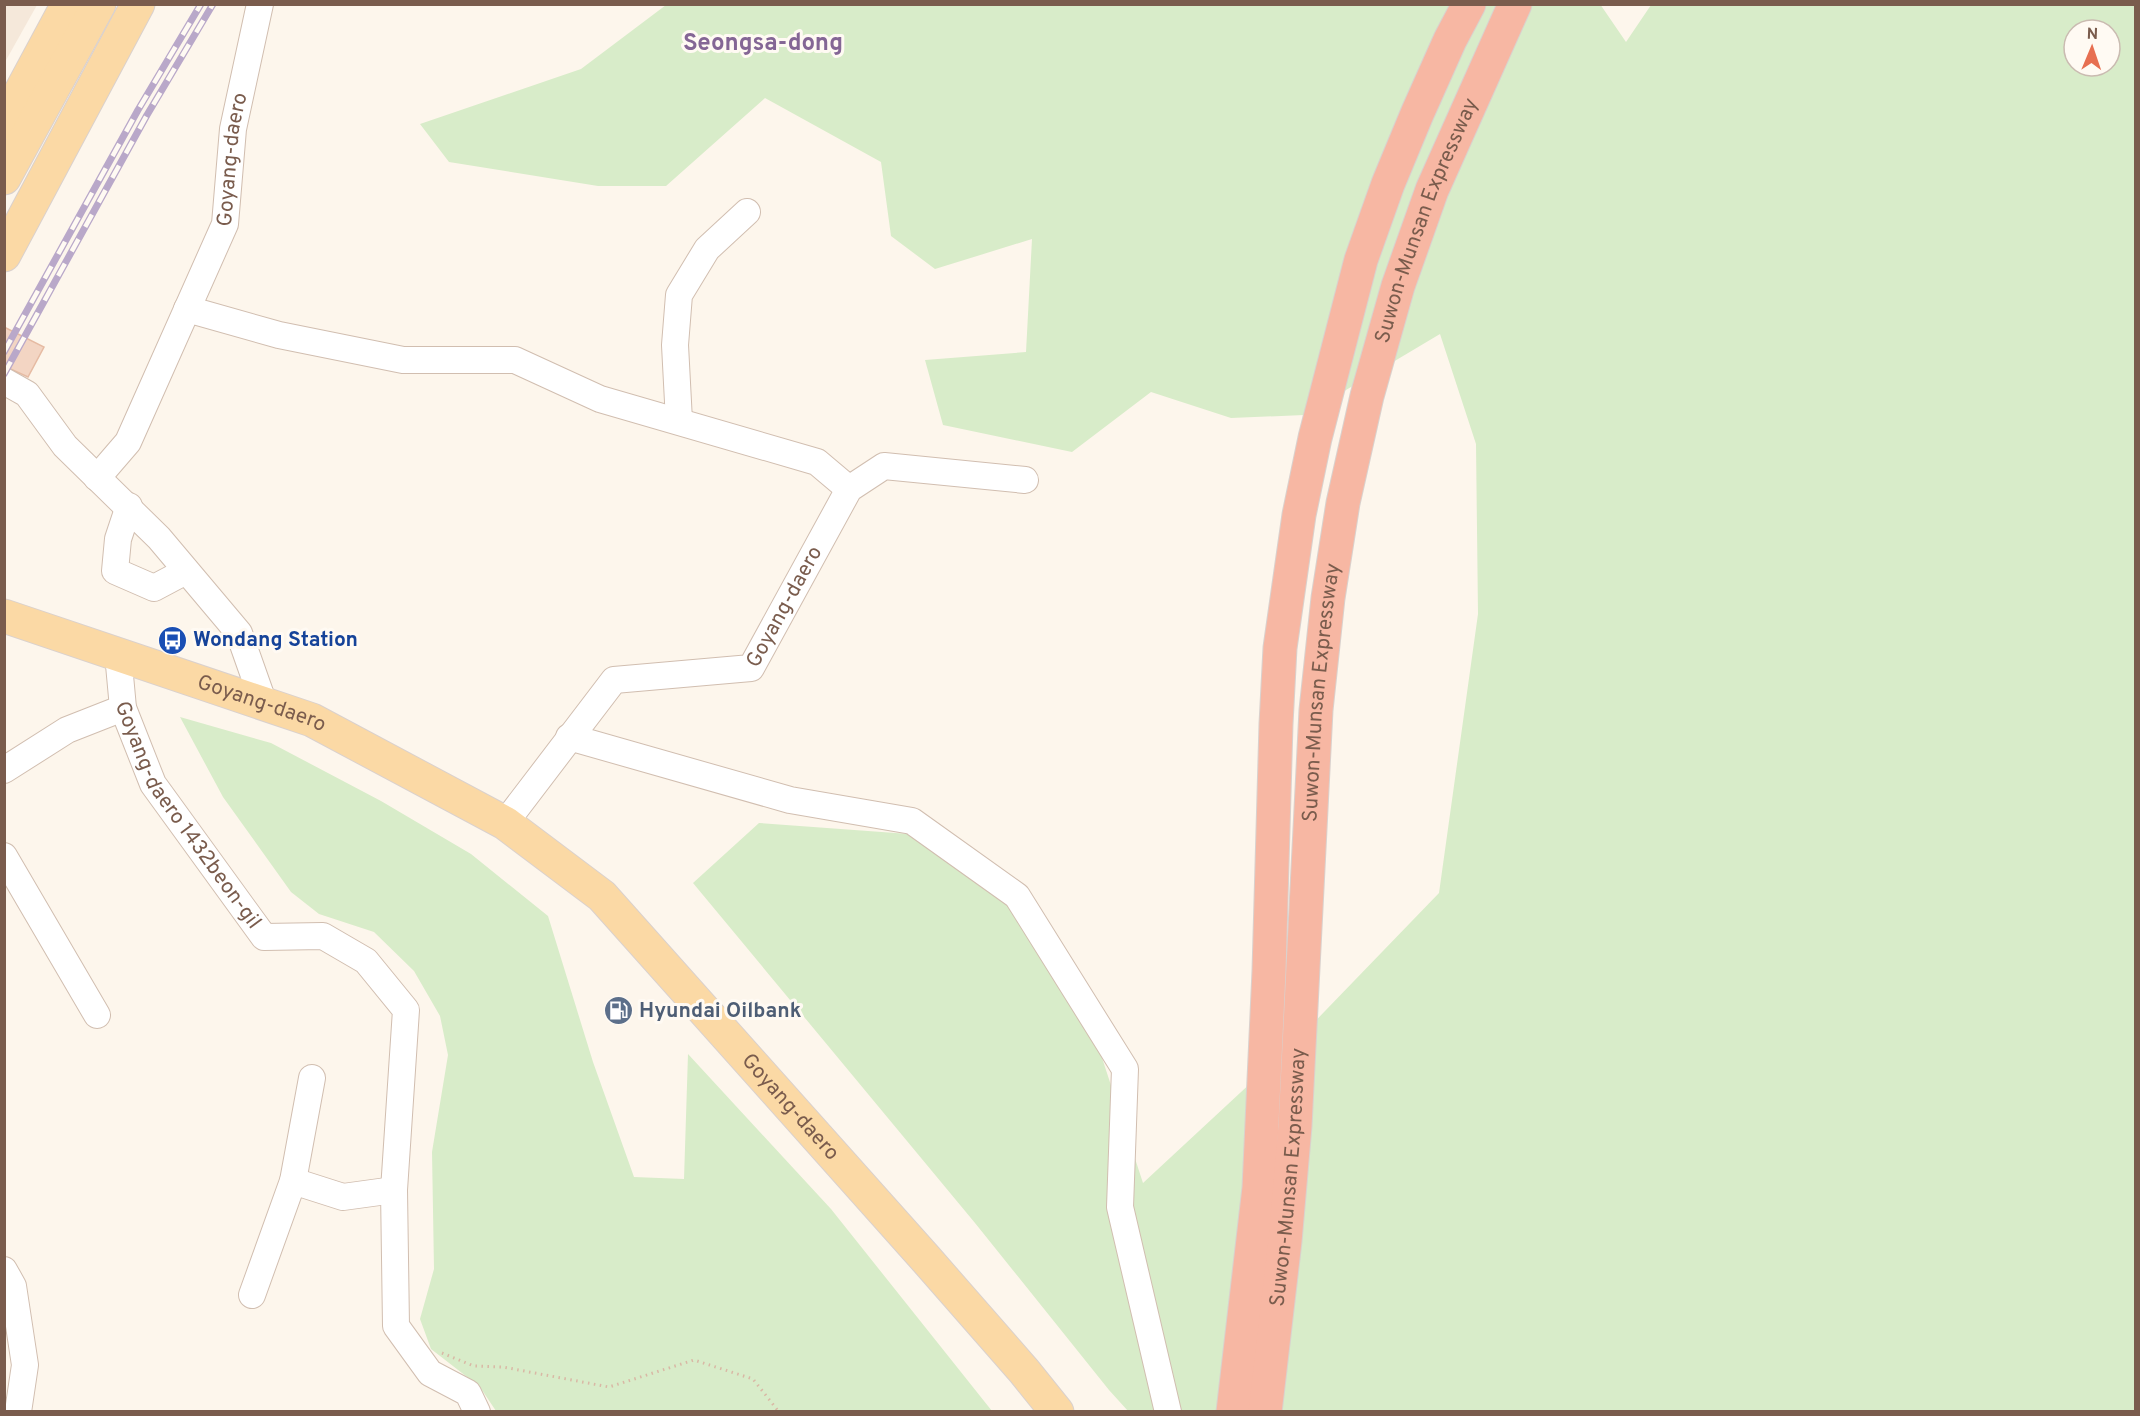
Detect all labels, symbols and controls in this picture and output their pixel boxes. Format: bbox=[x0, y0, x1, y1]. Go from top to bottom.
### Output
north arrow bbox=[2062, 18, 2122, 78]
text: N bbox=[2086, 25, 2099, 45]
district label: Seongsa-dong bbox=[683, 29, 843, 59]
street label: Goyang-daero bbox=[211, 90, 254, 228]
street label: Suwon-Munsan Expressway bbox=[1369, 94, 1485, 346]
street label: Goyang-daero bbox=[740, 541, 829, 672]
street label: Suwon-Munsan Expressway bbox=[1297, 561, 1347, 823]
bus stop icon: Wondang Station bbox=[156, 624, 188, 656]
place label: Wondang Station bbox=[193, 627, 358, 654]
street label: Goyang-daero bbox=[194, 669, 331, 739]
street label: Goyang-daero 1432beon-gil bbox=[108, 697, 267, 934]
fuel station icon: Hyundai Oilbank bbox=[602, 995, 634, 1027]
place label: Hyundai Oilbank bbox=[639, 998, 802, 1025]
street label: Suwon-Munsan Expressway bbox=[1264, 1047, 1312, 1308]
street label: Goyang-daero bbox=[735, 1048, 845, 1166]

